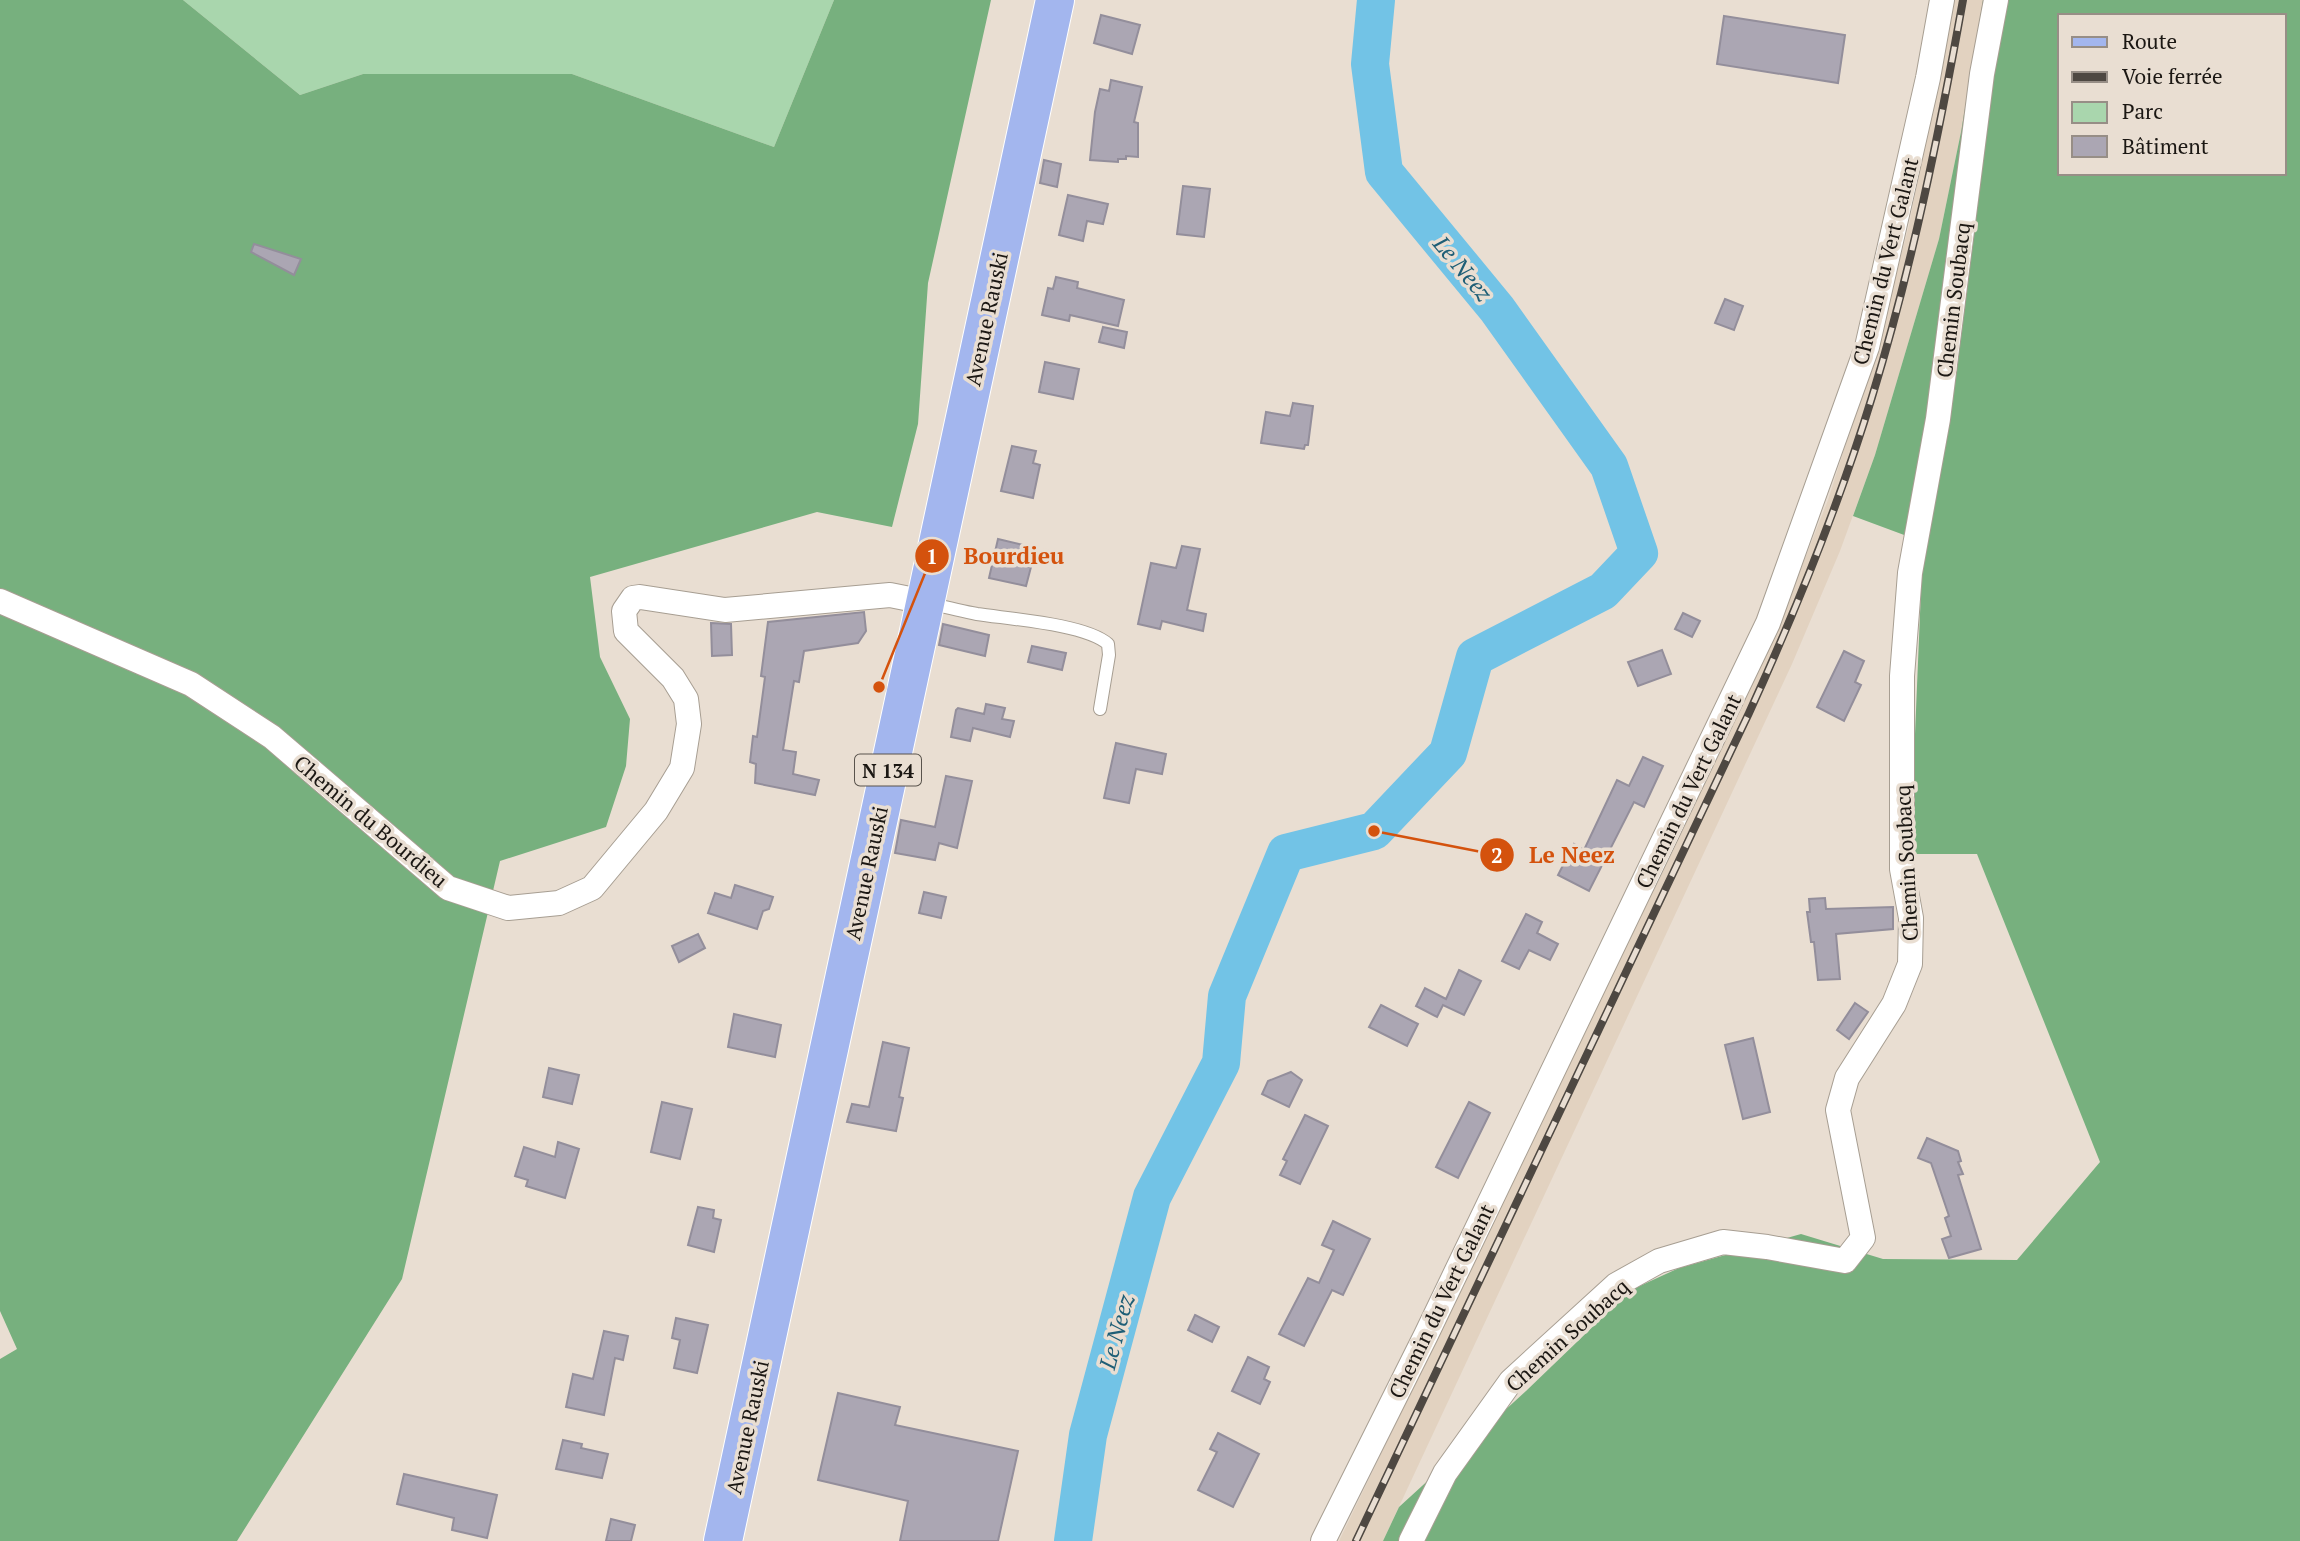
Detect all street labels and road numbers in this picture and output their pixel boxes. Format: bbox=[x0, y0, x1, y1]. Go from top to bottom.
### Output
street label: Chemin du Vert Galant bbox=[1846, 154, 1924, 368]
street label: Chemin Soubacq bbox=[1930, 220, 1976, 379]
street label: Avenue Rauski bbox=[958, 249, 1014, 389]
street label: Chemin du Vert Galant bbox=[1629, 689, 1747, 893]
street label: Chemin du Bourdieu bbox=[288, 748, 454, 894]
road number: N 134 bbox=[855, 754, 921, 786]
street label: Chemin Soubacq bbox=[1888, 784, 1924, 942]
street label: Avenue Rauski bbox=[838, 803, 894, 943]
street label: Chemin du Vert Galant bbox=[1382, 1199, 1500, 1403]
street label: Chemin Soubacq bbox=[1500, 1272, 1635, 1398]
street label: Avenue Rauski bbox=[719, 1357, 775, 1497]

